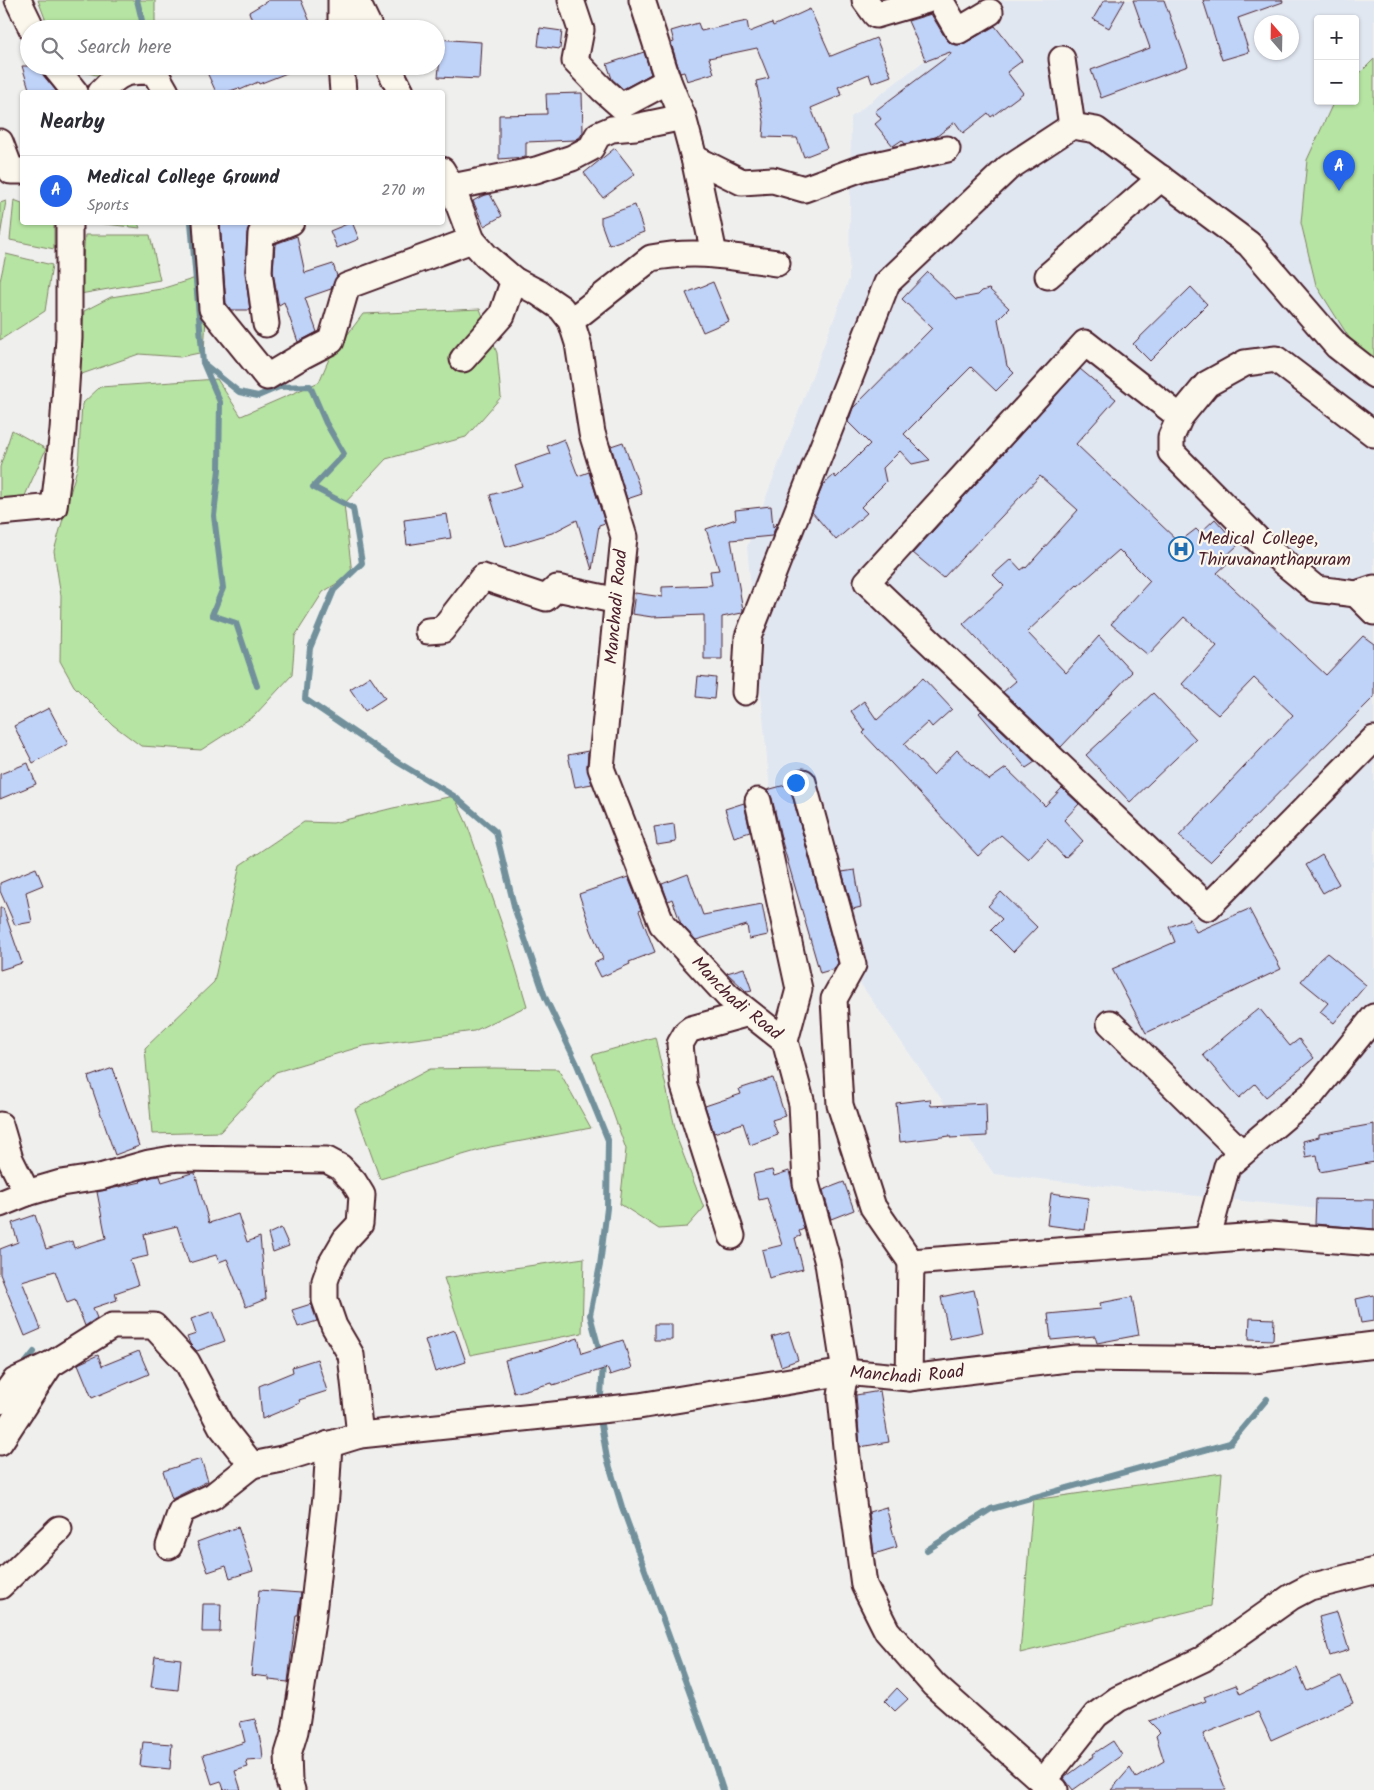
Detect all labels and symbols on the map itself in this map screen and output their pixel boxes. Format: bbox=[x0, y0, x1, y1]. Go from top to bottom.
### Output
north arrow bbox=[1254, 15, 1299, 60]
pin: A bbox=[1323, 150, 1355, 191]
place label: Medical College, Thiruvananthapuram bbox=[1198, 525, 1351, 575]
hospital icon: Medical College, Thiruvananthapuram bbox=[1168, 536, 1194, 562]
street label: Manchadi Road bbox=[598, 547, 637, 666]
your location bbox=[783, 770, 809, 796]
street label: Manchadi Road bbox=[684, 950, 789, 1049]
street label: Manchadi Road bbox=[848, 1357, 967, 1393]

